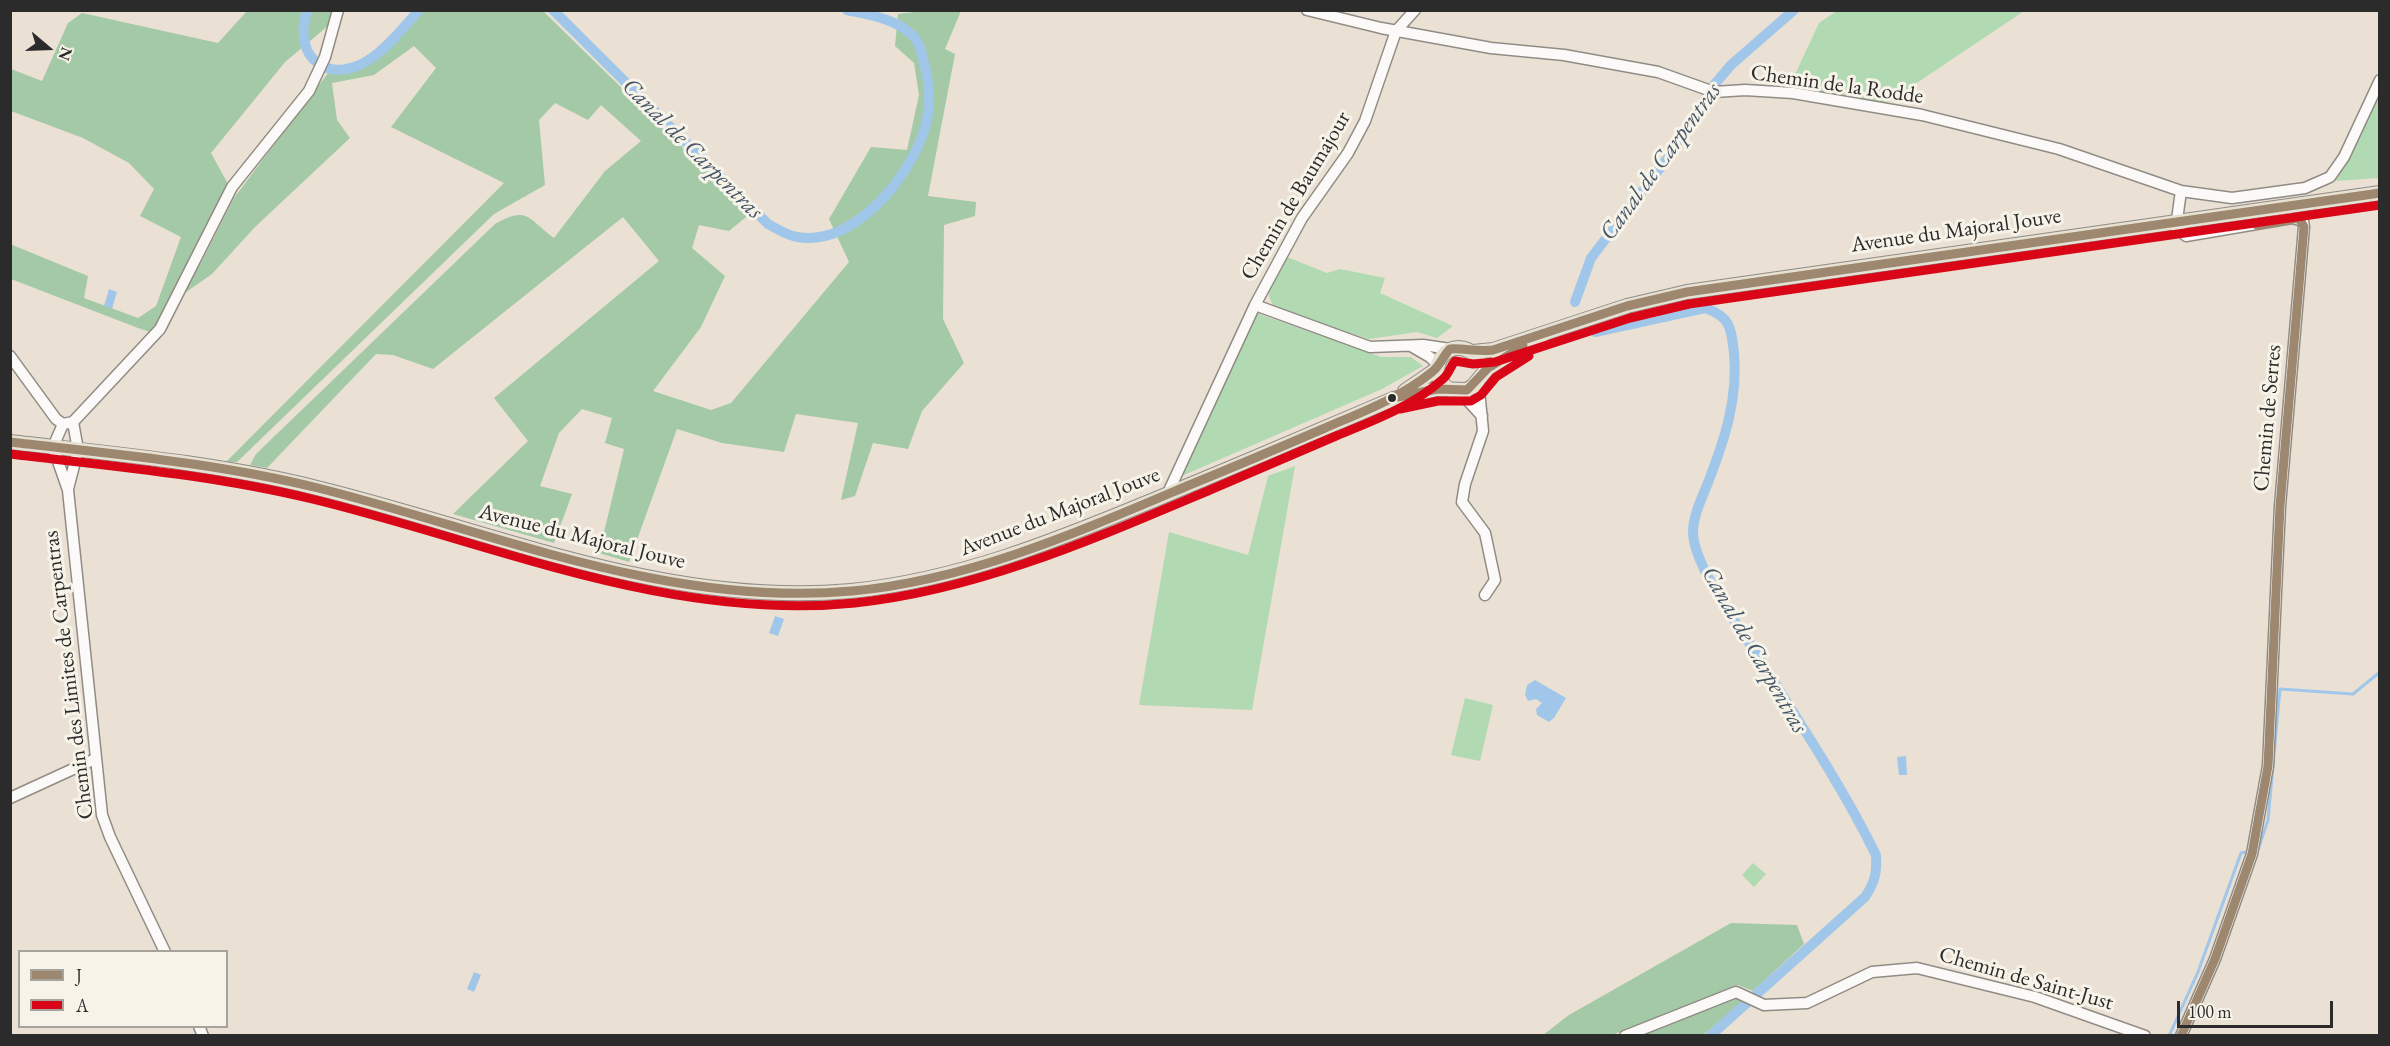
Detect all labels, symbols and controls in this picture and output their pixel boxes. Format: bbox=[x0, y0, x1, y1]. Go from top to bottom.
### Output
north arrow bbox=[18, 18, 78, 78]
text: N bbox=[53, 44, 78, 64]
street label: Chemin de la Rodde bbox=[1749, 60, 1925, 110]
water label: Canal de Carpentras bbox=[615, 72, 769, 226]
water label: Canal de Carpentras bbox=[1594, 78, 1728, 246]
street label: Chemin de Baumajour bbox=[1235, 107, 1357, 285]
street label: Avenue du Majoral Jouve bbox=[1849, 203, 2063, 259]
street label: Chemin de Serres bbox=[2248, 343, 2288, 493]
unlabelled marker bbox=[1386, 392, 1398, 404]
street label: Avenue du Majoral Jouve bbox=[956, 462, 1164, 562]
street label: Avenue du Majoral Jouve bbox=[476, 499, 688, 575]
street label: Chemin des Limites de Carpentras bbox=[38, 529, 100, 821]
water label: Canal de Carpentras bbox=[1695, 561, 1813, 739]
street label: Chemin de Saint-Just bbox=[1936, 941, 2116, 1017]
legend bbox=[18, 950, 228, 1028]
text: J bbox=[76, 964, 82, 987]
scale bar bbox=[2180, 989, 2336, 1027]
text: A bbox=[76, 994, 88, 1017]
text: 100 m bbox=[2188, 1000, 2232, 1023]

